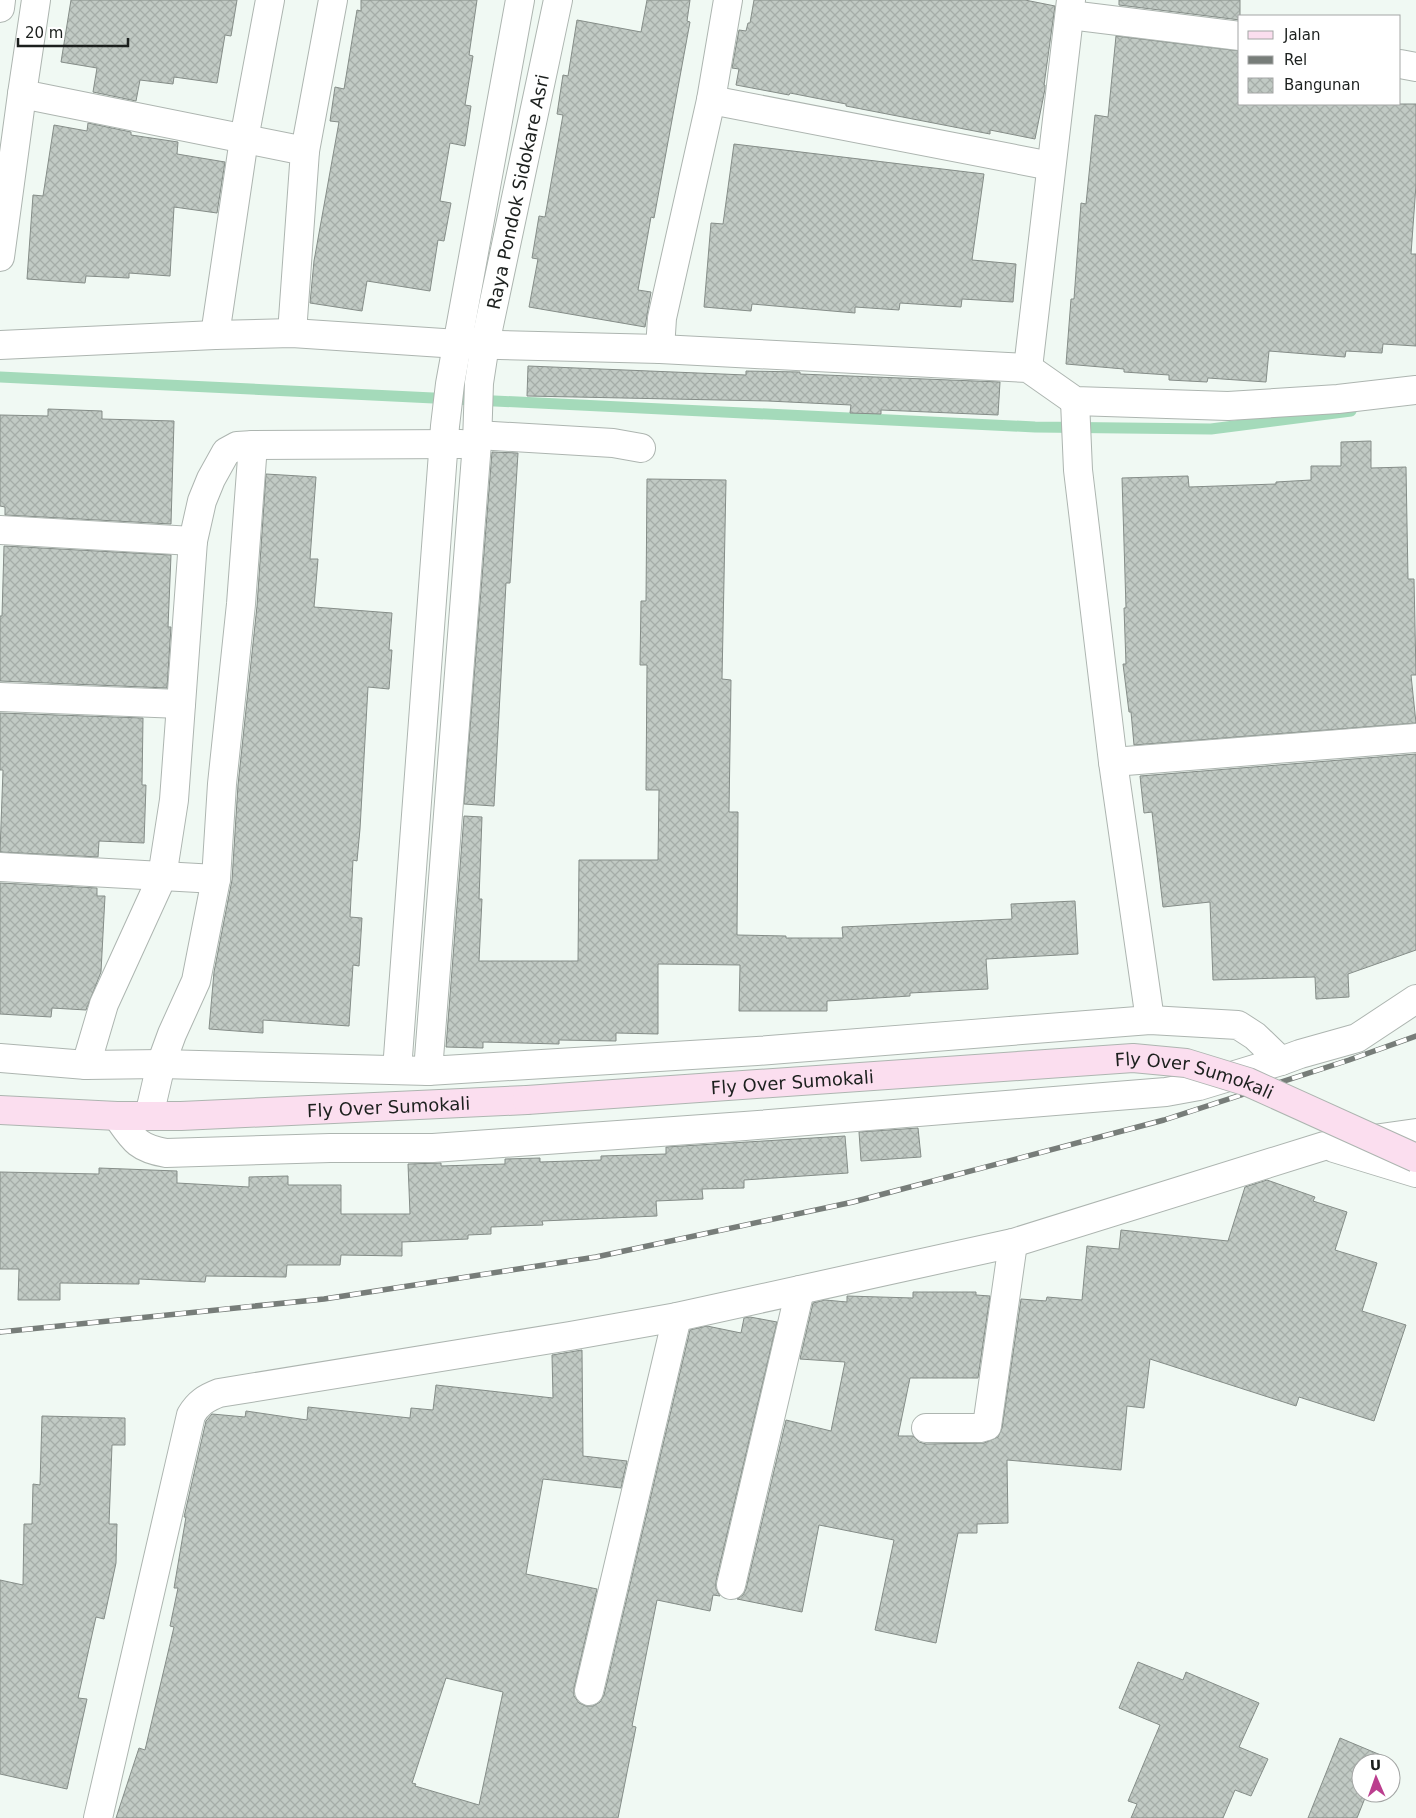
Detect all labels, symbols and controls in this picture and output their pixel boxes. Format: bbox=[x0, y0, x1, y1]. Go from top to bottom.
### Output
scale bar bbox=[18, 15, 128, 47]
legend bbox=[1238, 15, 1401, 105]
text: 20 m bbox=[25, 24, 63, 42]
text: Jalan bbox=[1283, 26, 1320, 44]
text: Rel bbox=[1284, 51, 1307, 69]
street label: Raya Pondok Sidokare Asri bbox=[482, 72, 552, 311]
text: Bangunan bbox=[1284, 76, 1360, 94]
street label: Fly Over Sumokali bbox=[1114, 1047, 1277, 1103]
street label: Fly Over Sumokali bbox=[710, 1065, 875, 1098]
street label: Fly Over Sumokali bbox=[307, 1092, 471, 1121]
north arrow bbox=[1351, 1753, 1401, 1803]
text: U bbox=[1370, 1757, 1382, 1773]

